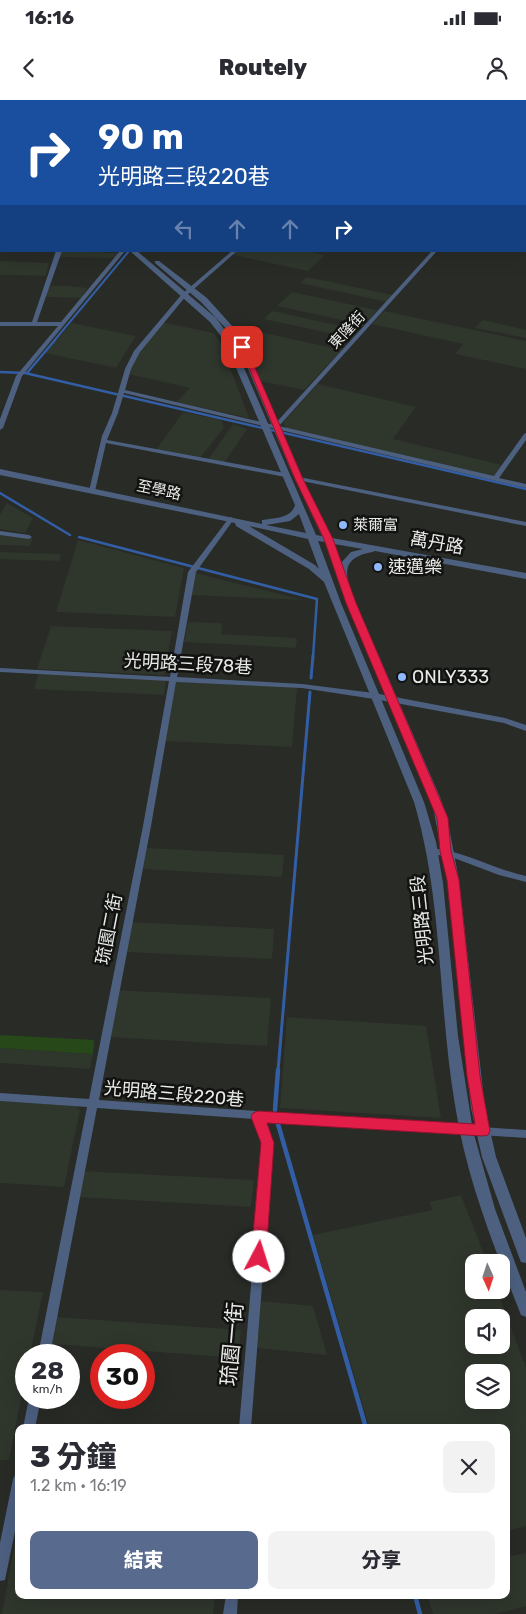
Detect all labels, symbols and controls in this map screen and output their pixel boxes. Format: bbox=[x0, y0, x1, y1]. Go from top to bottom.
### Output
text: 16:16 bbox=[25, 6, 74, 29]
icon: back bbox=[15, 54, 43, 82]
text: Routely bbox=[219, 54, 307, 81]
icon: person bbox=[483, 54, 511, 82]
text: 90 m bbox=[98, 116, 184, 158]
icon: right bbox=[15, 120, 80, 185]
text: 光明路三段220巷 bbox=[98, 163, 270, 190]
icon: left bbox=[170, 215, 198, 243]
icon: ahead bbox=[223, 215, 251, 243]
icon: ahead bbox=[276, 215, 304, 243]
icon: right bbox=[329, 215, 357, 243]
street label: 東隆街 bbox=[325, 307, 369, 353]
pin bbox=[221, 326, 263, 368]
icon: arrive bbox=[228, 333, 256, 361]
street label: 至學路 bbox=[135, 477, 183, 503]
place label: 萊爾富 bbox=[353, 516, 398, 534]
marker: 萊爾富 bbox=[337, 519, 349, 531]
street label: 萬丹路 bbox=[409, 527, 465, 559]
place label: 速邁樂 bbox=[388, 556, 442, 578]
marker: 速邁樂 bbox=[372, 561, 384, 573]
street label: 光明路三段78巷 bbox=[123, 650, 253, 678]
place label: ONLY333 bbox=[412, 666, 489, 688]
marker: ONLY333 bbox=[396, 671, 408, 683]
street label: 光明路三段 bbox=[406, 874, 438, 966]
street label: 琉園二街 bbox=[91, 892, 127, 966]
street label: 光明路三段220巷 bbox=[103, 1077, 245, 1111]
position arrow bbox=[232, 1230, 284, 1282]
north arrow bbox=[465, 1254, 510, 1299]
map controls bbox=[465, 1254, 510, 1409]
street label: 琉園一街 bbox=[215, 1301, 248, 1387]
button: sound bbox=[465, 1309, 510, 1354]
speed limit sign: 30 bbox=[90, 1344, 155, 1409]
text: 28 bbox=[31, 1356, 64, 1385]
button: layers bbox=[465, 1364, 510, 1409]
text: km/h bbox=[33, 1382, 62, 1396]
text: 3 分鐘 bbox=[30, 1439, 117, 1475]
button: close bbox=[443, 1441, 495, 1493]
text: 1.2 km · 16:19 bbox=[30, 1476, 127, 1495]
button: 結束 bbox=[30, 1531, 258, 1589]
button: 分享 bbox=[268, 1531, 495, 1589]

